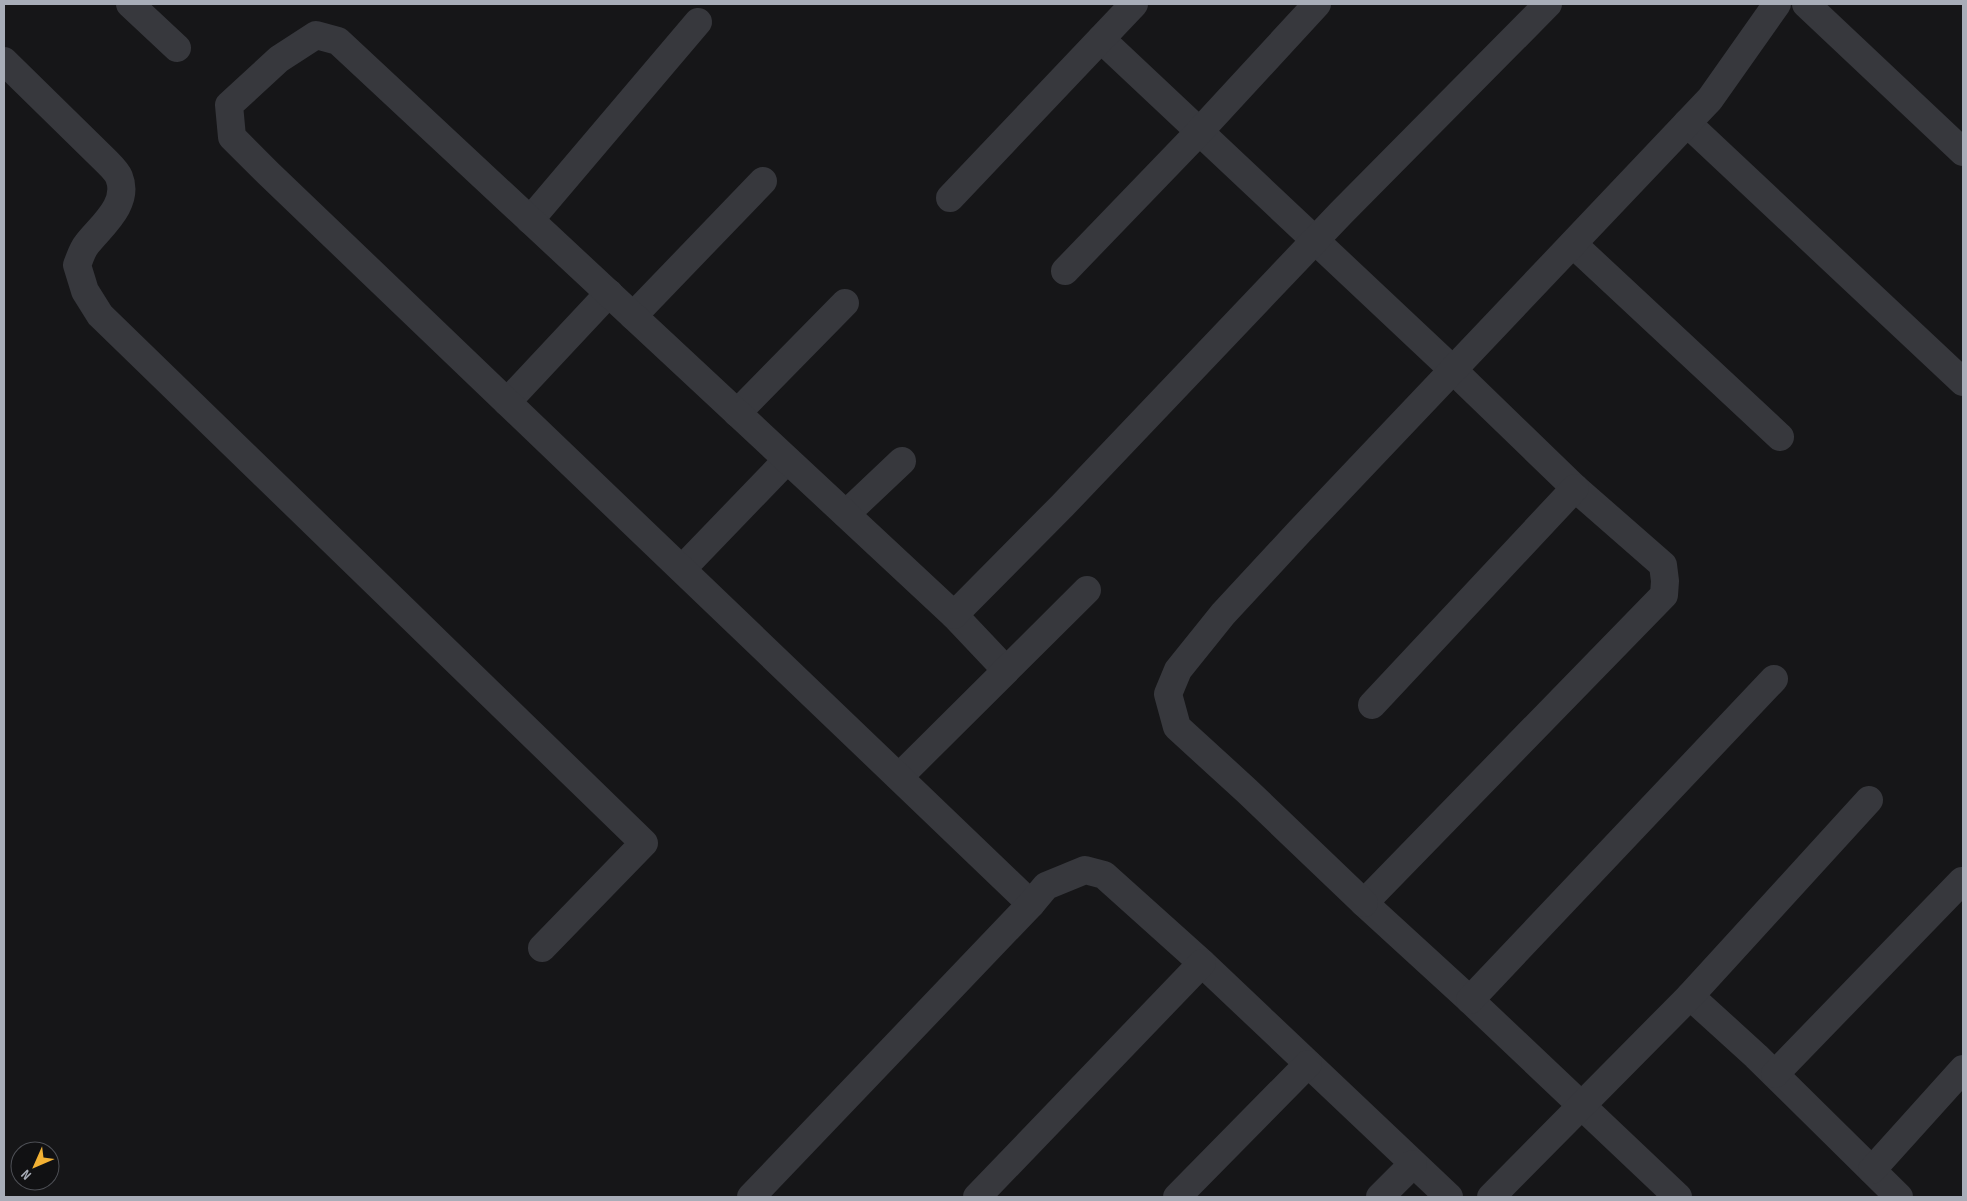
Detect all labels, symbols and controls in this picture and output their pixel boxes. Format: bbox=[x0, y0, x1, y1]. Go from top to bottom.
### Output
north arrow bbox=[10, 1141, 60, 1191]
text: N bbox=[18, 1166, 35, 1183]

